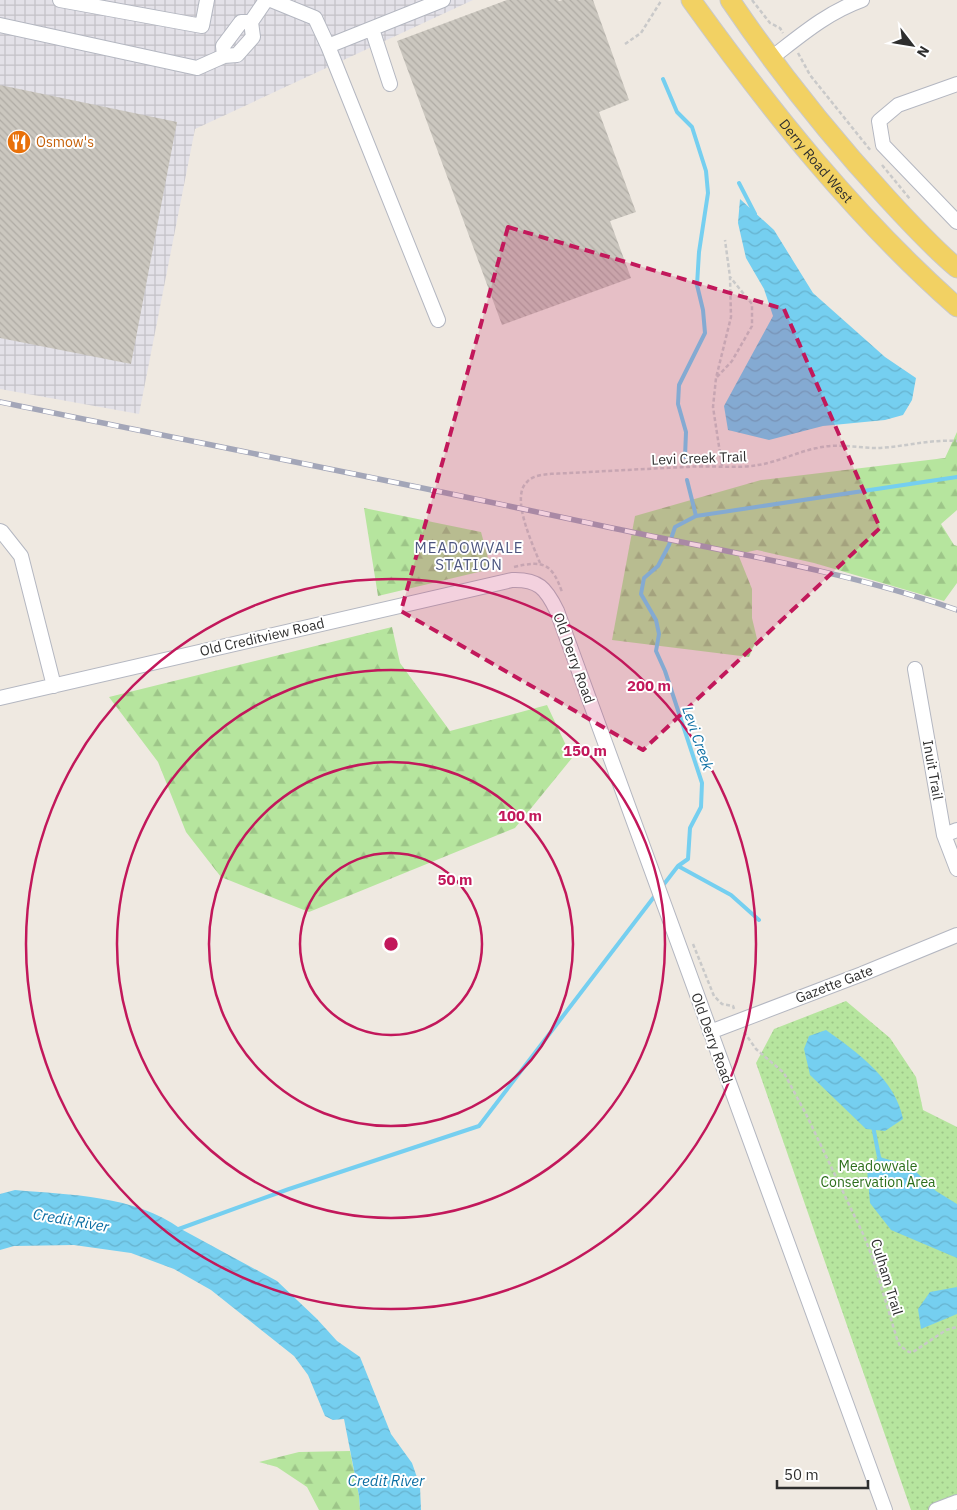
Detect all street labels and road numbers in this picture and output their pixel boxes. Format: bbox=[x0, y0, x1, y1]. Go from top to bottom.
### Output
street label: Derry Road West bbox=[775, 115, 857, 207]
street label: Levi Creek Trail bbox=[651, 447, 747, 469]
street label: Old Derry Road bbox=[549, 610, 599, 706]
street label: Old Creditview Road bbox=[198, 614, 326, 660]
street label: Inuit Trail bbox=[919, 739, 947, 802]
street label: Gazette Gate bbox=[793, 961, 876, 1007]
street label: Old Derry Road bbox=[687, 990, 737, 1086]
street label: Culham Trail bbox=[867, 1237, 907, 1317]

